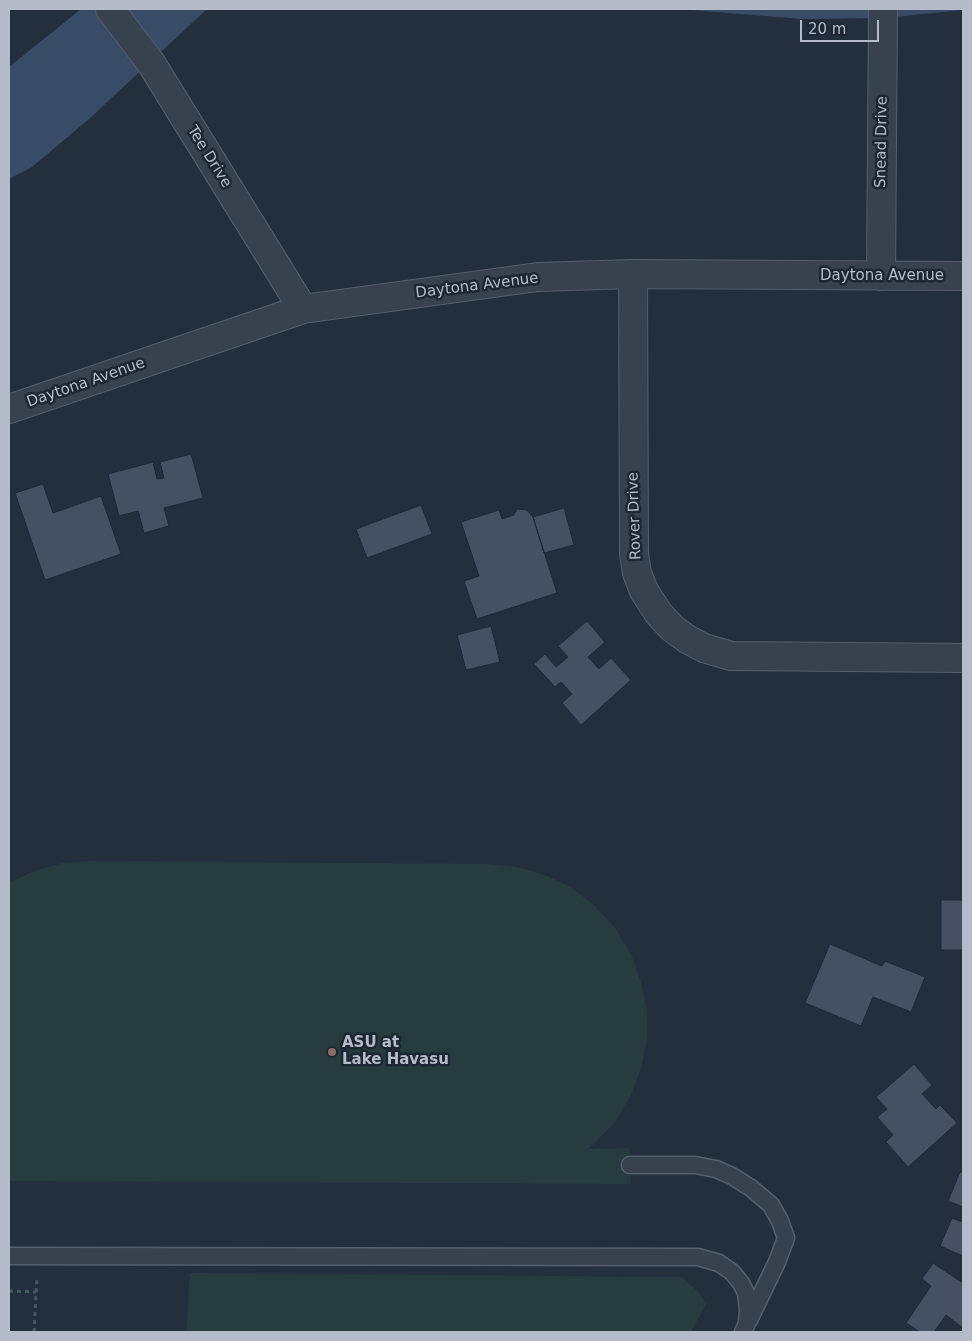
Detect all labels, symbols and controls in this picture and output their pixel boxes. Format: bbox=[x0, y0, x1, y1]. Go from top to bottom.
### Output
scale bar bbox=[802, 10, 881, 42]
text: 20 m bbox=[808, 20, 846, 38]
street label: Snead Drive bbox=[872, 96, 892, 188]
street label: Tee Drive bbox=[183, 123, 235, 191]
street label: Daytona Avenue bbox=[820, 267, 944, 285]
street label: Daytona Avenue bbox=[414, 270, 540, 302]
street label: Daytona Avenue bbox=[25, 354, 147, 412]
street label: Rover Drive bbox=[624, 472, 646, 560]
place label: ASU at Lake Havasu bbox=[342, 1034, 449, 1069]
marker: ASU at Lake Havasu bbox=[326, 1046, 338, 1058]

